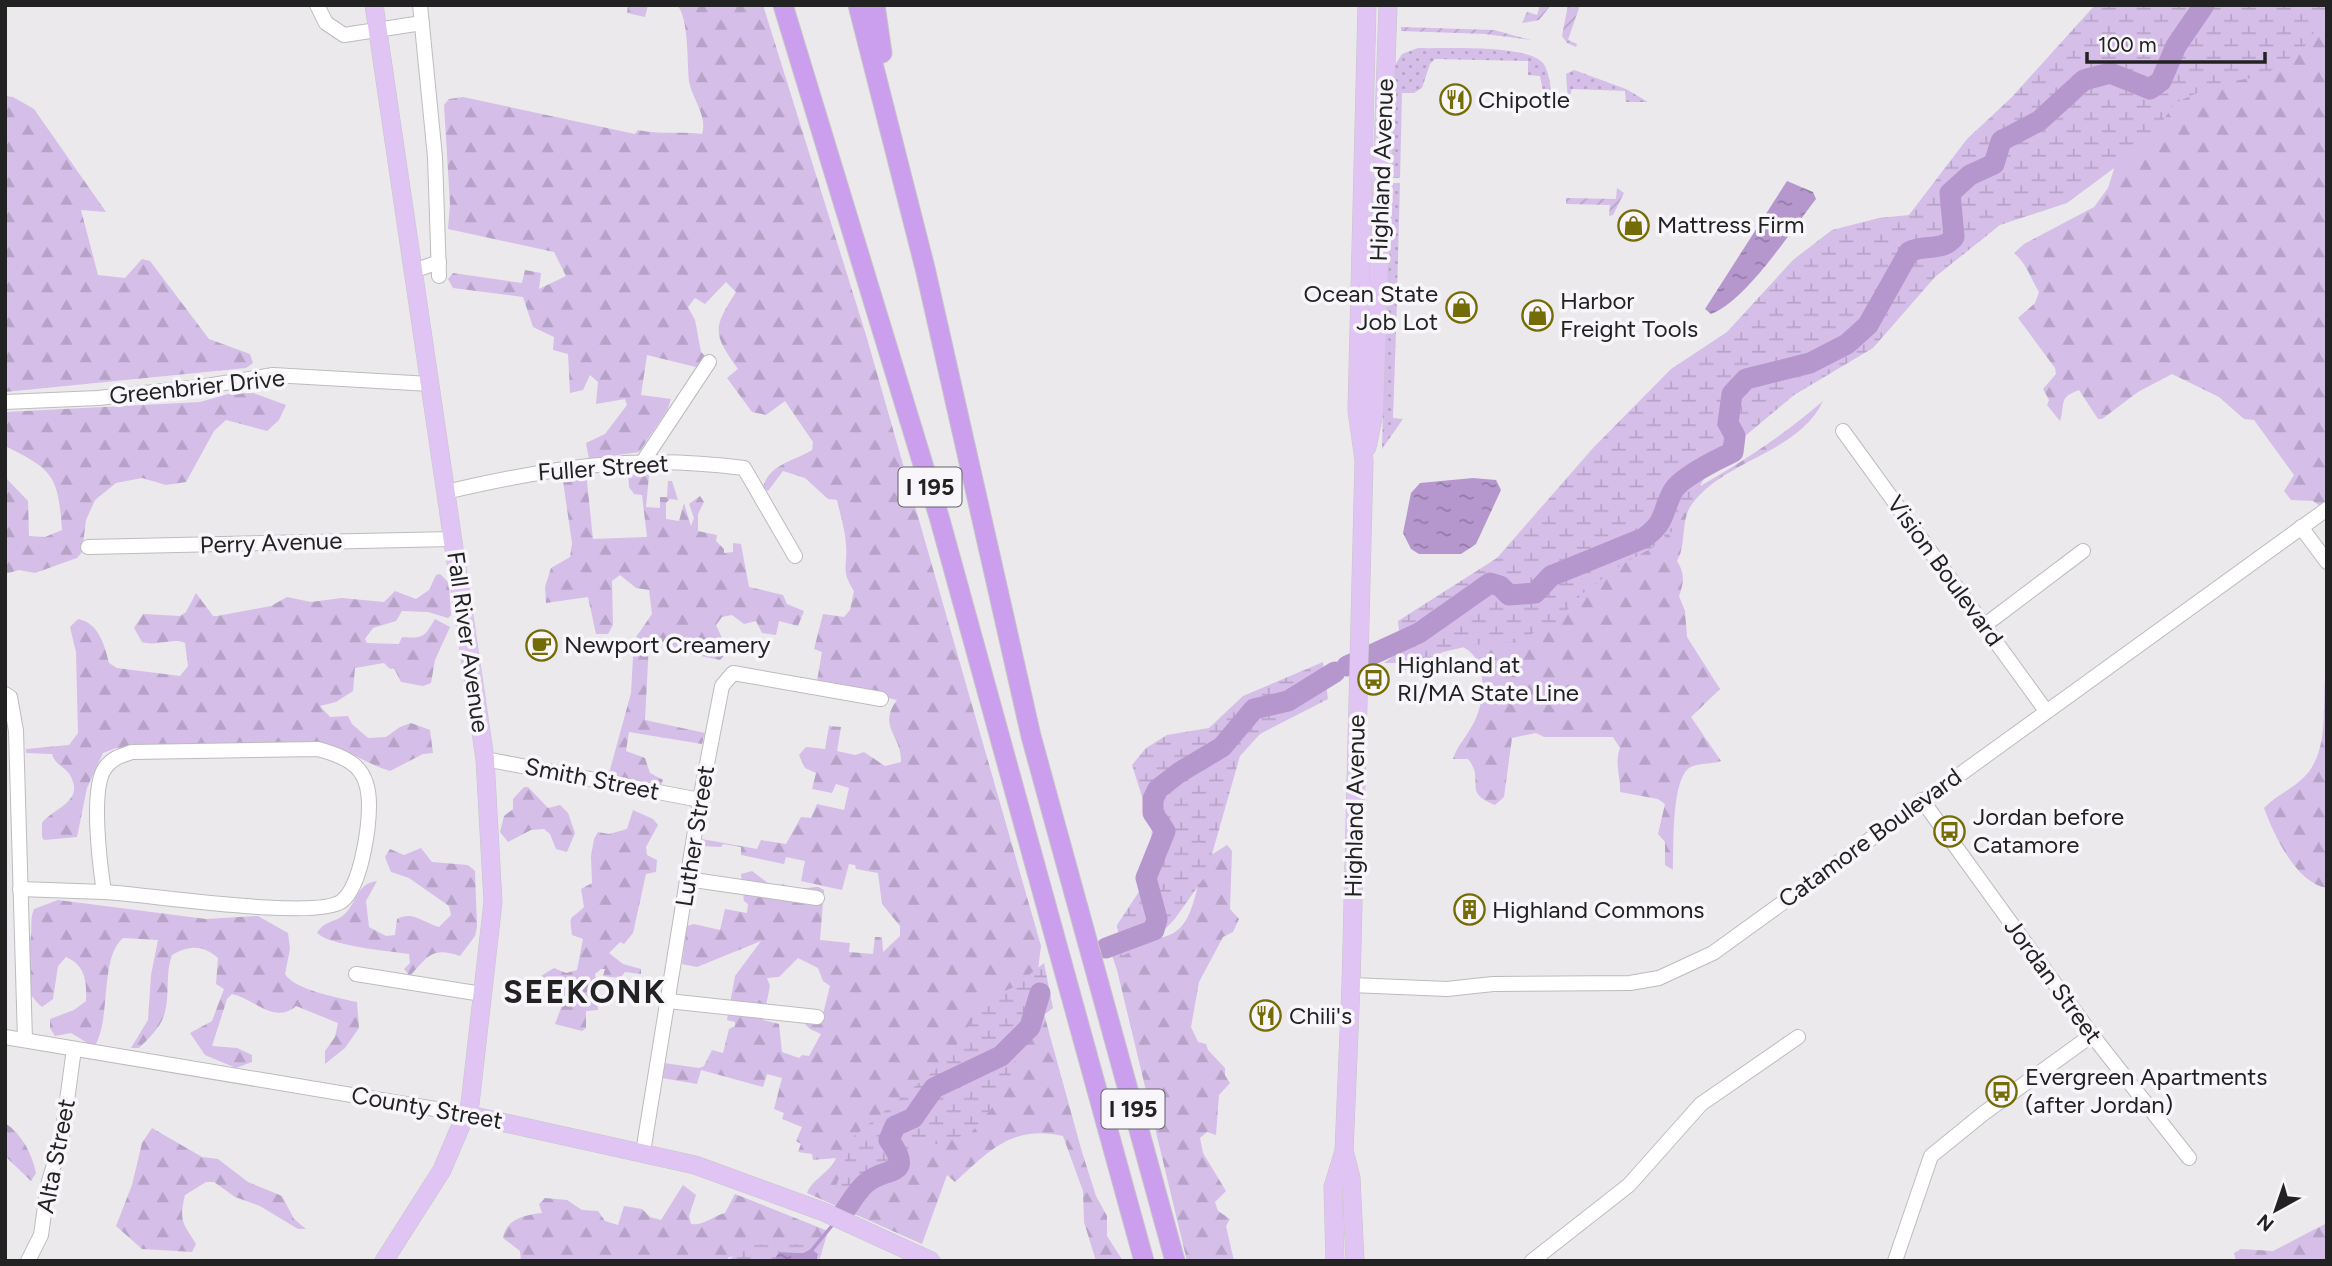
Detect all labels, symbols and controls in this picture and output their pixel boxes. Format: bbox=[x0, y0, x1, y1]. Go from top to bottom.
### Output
scale bar bbox=[2087, 21, 2266, 65]
text: 100 m bbox=[2098, 32, 2157, 57]
street label: Highland Avenue bbox=[1364, 78, 1399, 262]
restaurant icon: Chipotle bbox=[1438, 83, 1472, 117]
place label: Chipotle bbox=[1478, 85, 1570, 114]
shop icon: Mattress Firm bbox=[1617, 208, 1651, 242]
place label: Mattress Firm bbox=[1657, 210, 1804, 239]
place label: Ocean State Job Lot bbox=[1304, 279, 1438, 336]
place label: Harbor Freight Tools bbox=[1560, 286, 1698, 343]
shop icon: Ocean State Job Lot bbox=[1444, 291, 1478, 325]
shop icon: Harbor Freight Tools bbox=[1520, 298, 1554, 332]
street label: Greenbrier Drive bbox=[108, 363, 286, 410]
street label: Fuller Street bbox=[537, 448, 669, 487]
road number: I 195 bbox=[898, 467, 962, 506]
street label: Vision Boulevard bbox=[1881, 490, 2010, 652]
street label: Perry Avenue bbox=[199, 526, 343, 559]
street label: Fall River Avenue bbox=[441, 549, 496, 734]
cafe icon: Newport Creamery bbox=[524, 628, 558, 662]
place label: Newport Creamery bbox=[564, 630, 771, 659]
place label: Highland at RI/MA State Line bbox=[1397, 650, 1579, 707]
bus stop icon: Highland at RI/MA State Line bbox=[1357, 662, 1391, 696]
street label: Highland Avenue bbox=[1338, 714, 1371, 898]
street label: Smith Street bbox=[522, 751, 662, 806]
street label: Catamore Boulevard bbox=[1773, 762, 1967, 914]
street label: Luther Street bbox=[669, 763, 720, 909]
place label: Jordan before Catamore bbox=[1973, 802, 2124, 859]
bus stop icon: Jordan before Catamore bbox=[1933, 814, 1967, 848]
building icon: Highland Commons bbox=[1452, 893, 1486, 927]
place label: Highland Commons bbox=[1492, 895, 1705, 924]
street label: Jordan Street bbox=[1998, 913, 2108, 1049]
district label: SEEKONK bbox=[503, 973, 667, 1011]
restaurant icon: Chili's bbox=[1249, 999, 1283, 1033]
place label: Chili's bbox=[1289, 1001, 1352, 1030]
place label: Evergreen Apartments (after Jordan) bbox=[2025, 1062, 2267, 1119]
bus stop icon: Evergreen Apartments (after Jordan) bbox=[1985, 1074, 2019, 1108]
street label: County Street bbox=[349, 1080, 505, 1135]
road number: I 195 bbox=[1102, 1090, 1164, 1128]
street label: Alta Street bbox=[30, 1096, 81, 1216]
north arrow bbox=[2241, 1175, 2311, 1245]
text: N bbox=[2252, 1209, 2278, 1236]

